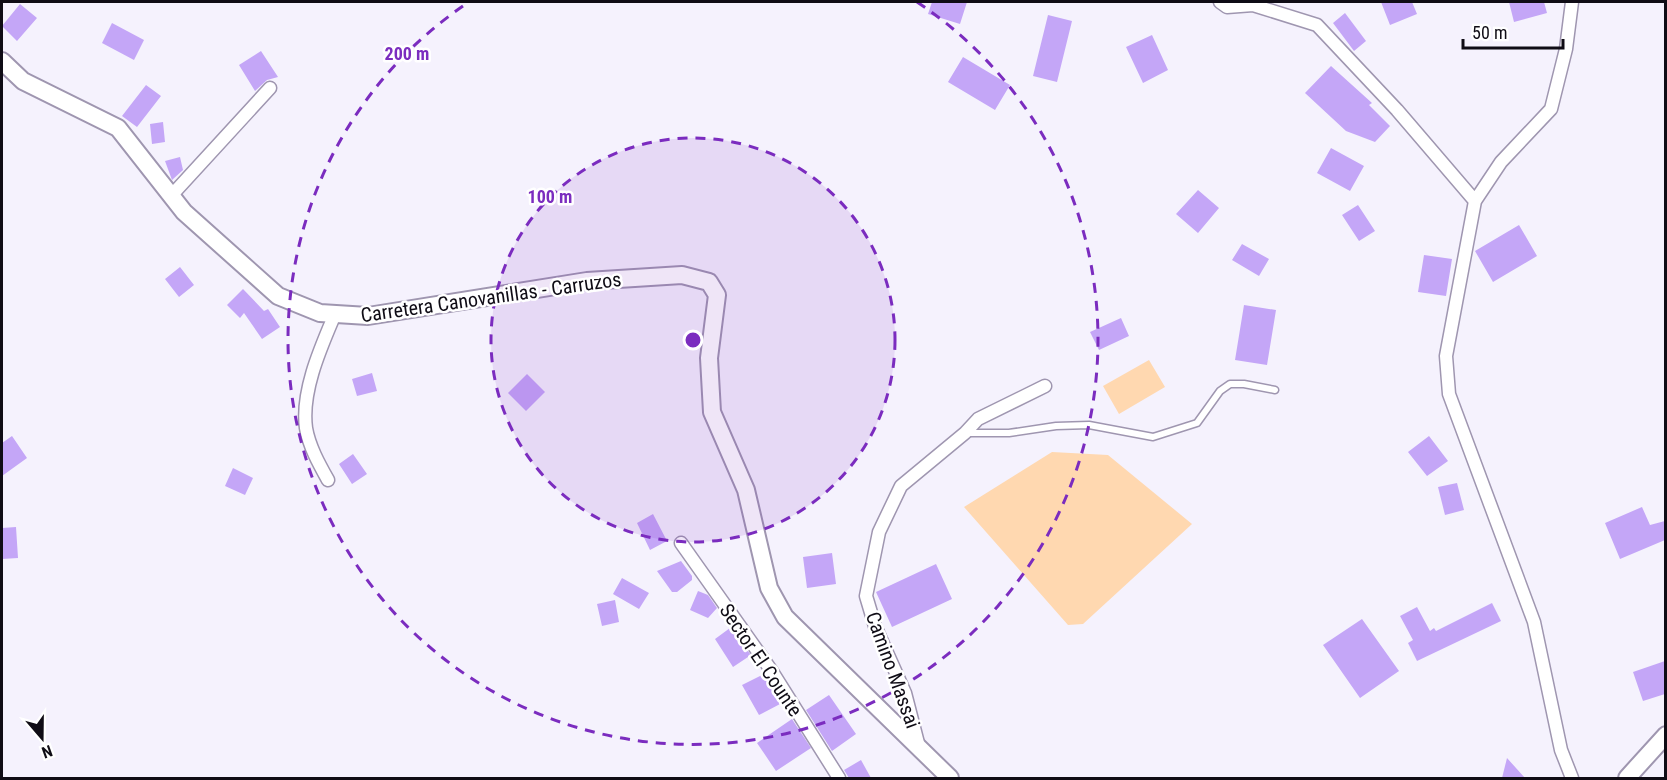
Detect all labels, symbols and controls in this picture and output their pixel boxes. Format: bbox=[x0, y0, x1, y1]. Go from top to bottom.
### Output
scale bar bbox=[1463, 12, 1564, 50]
text: 50 m bbox=[1472, 22, 1507, 43]
text: 200 m bbox=[385, 43, 429, 64]
text: 100 m bbox=[528, 186, 572, 207]
street label: Carretera Canovanillas - Carruzos bbox=[359, 267, 623, 327]
centre of rings bbox=[683, 330, 703, 350]
street label: Sector El Counte bbox=[715, 599, 807, 721]
street label: Camino Massai bbox=[861, 609, 925, 731]
north arrow bbox=[12, 708, 72, 768]
text: N bbox=[39, 741, 55, 762]

